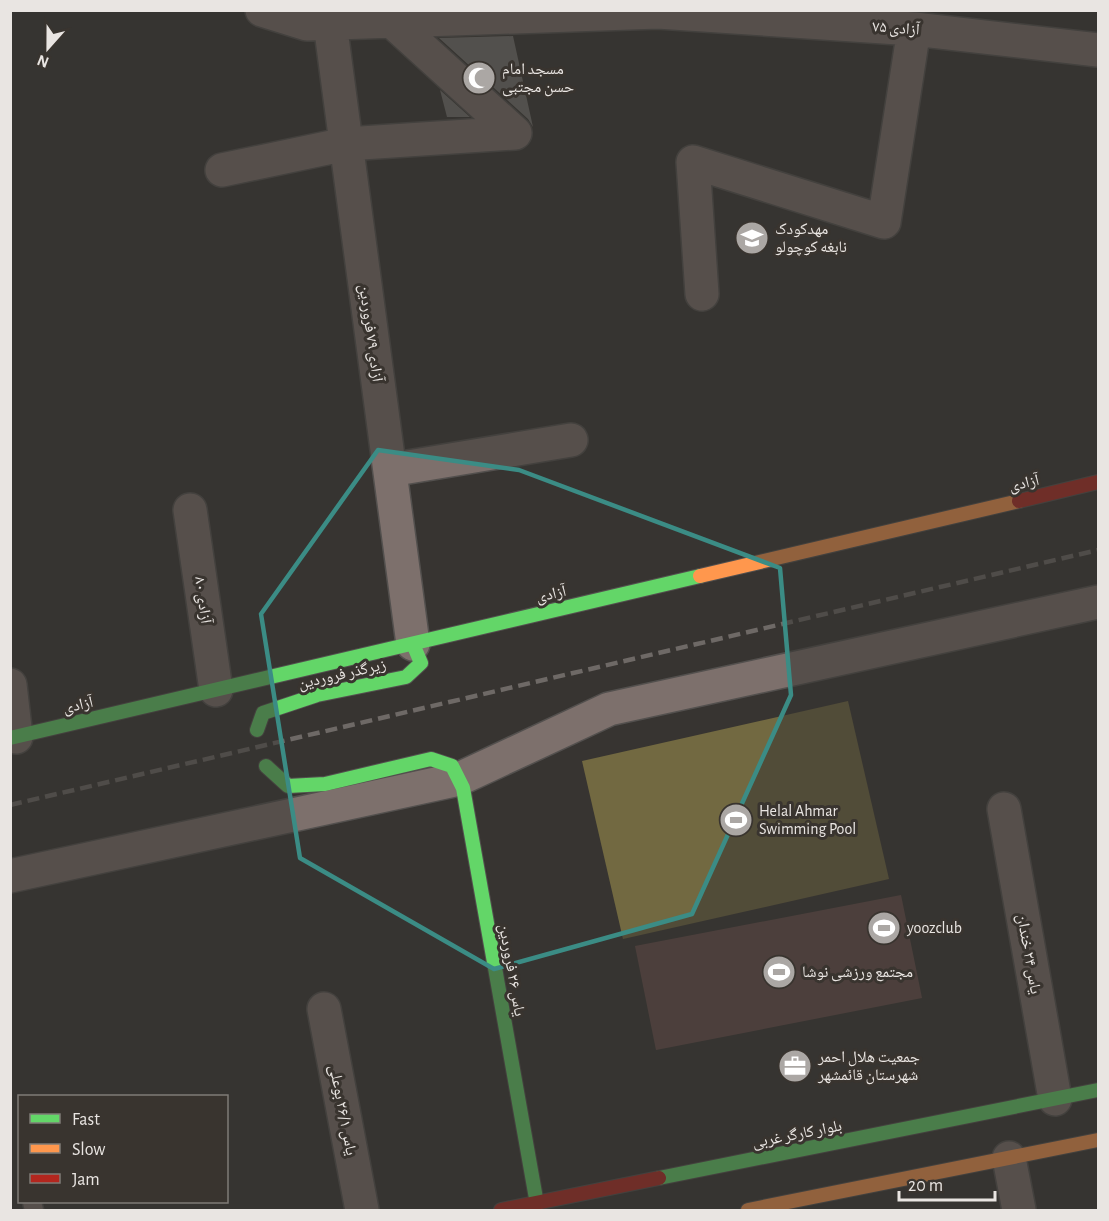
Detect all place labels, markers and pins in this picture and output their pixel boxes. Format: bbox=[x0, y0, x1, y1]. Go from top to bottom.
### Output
mosque icon: مسجد امام حسن مجتبی bbox=[461, 60, 497, 96]
place label: مسجد امام حسن مجتبی bbox=[502, 61, 574, 97]
school or university icon: مهدکودک نابغه کوچولو bbox=[734, 220, 770, 256]
place label: مهدکودک نابغه کوچولو bbox=[775, 221, 847, 256]
sports icon: Helal Ahmar Swimming Pool bbox=[718, 802, 754, 838]
place label: Helal Ahmar Swimming Pool bbox=[759, 803, 856, 837]
sports icon: yoozclub bbox=[866, 910, 902, 946]
place label: yoozclub bbox=[906, 920, 962, 937]
sports icon: مجتمع ورزشی نوشا bbox=[761, 954, 797, 990]
place label: مجتمع ورزشی نوشا bbox=[802, 964, 913, 982]
office icon: جمعیت هلال احمر شهرستان قائمشهر bbox=[777, 1048, 813, 1084]
place label: جمعیت هلال احمر شهرستان قائمشهر bbox=[817, 1049, 920, 1085]

